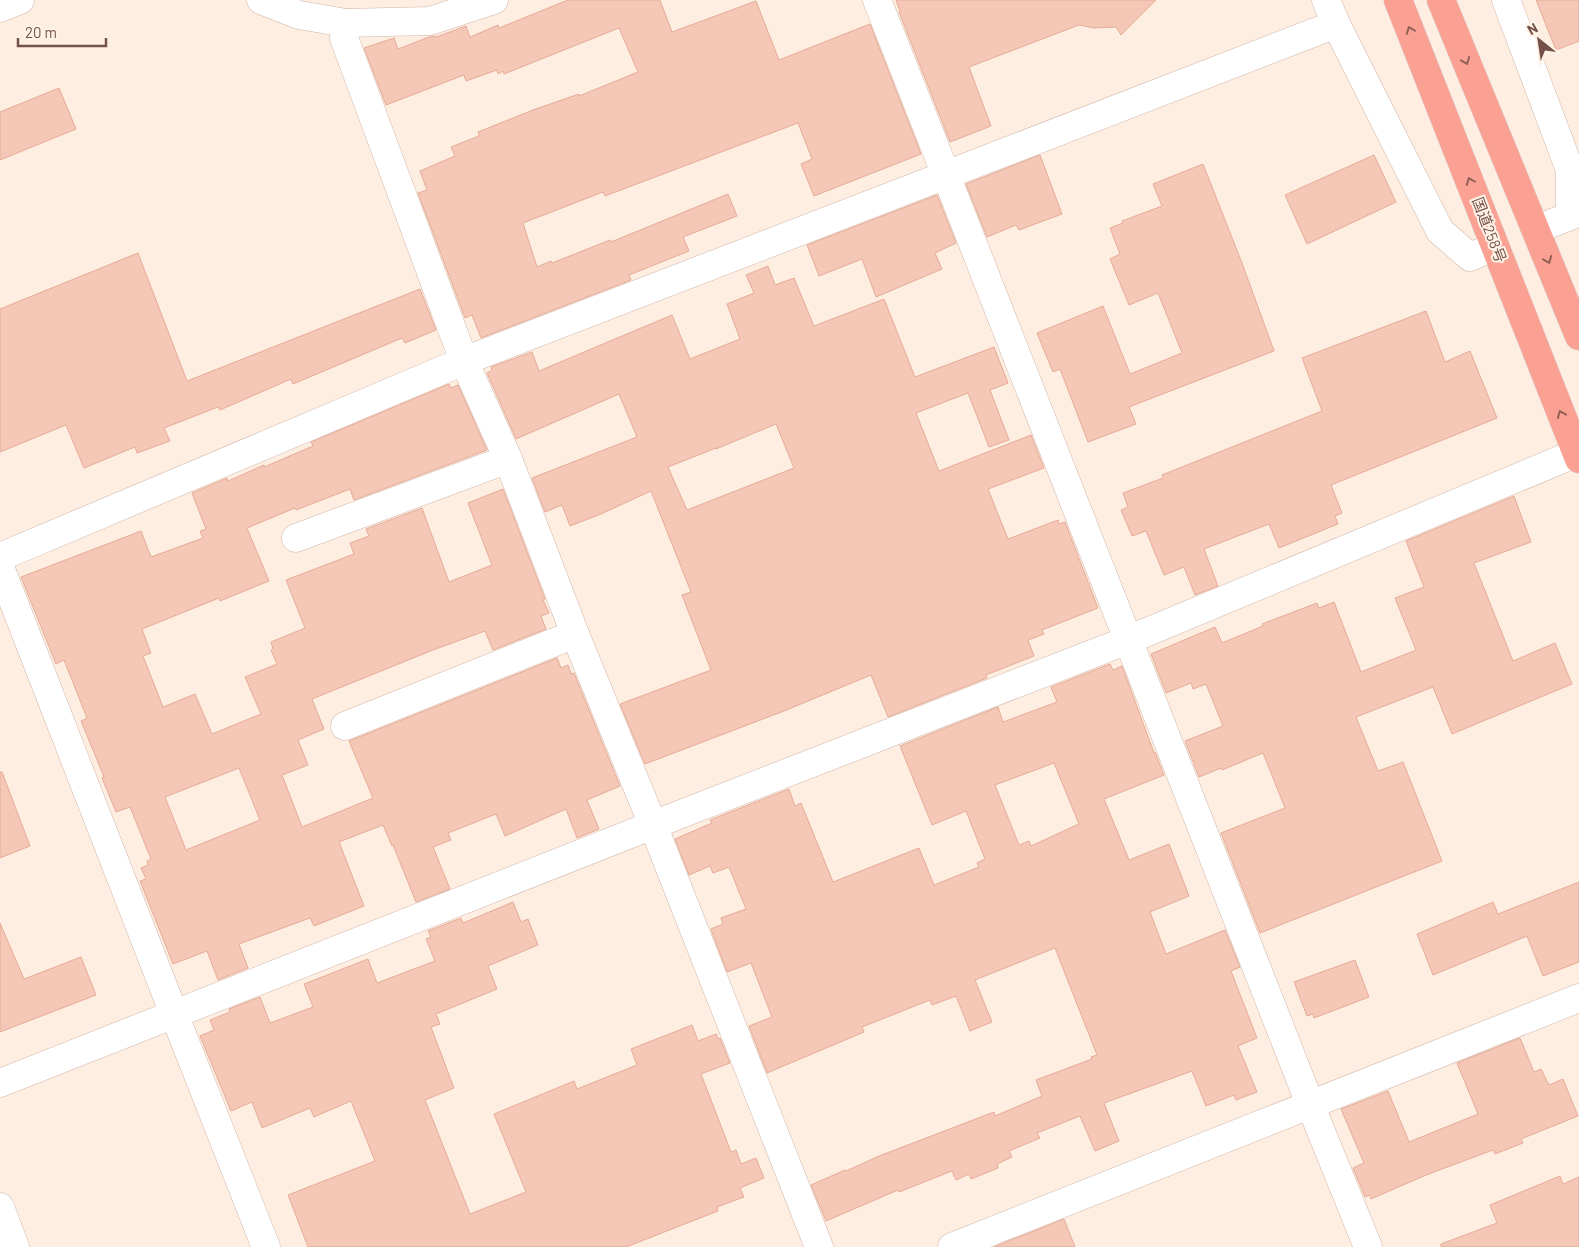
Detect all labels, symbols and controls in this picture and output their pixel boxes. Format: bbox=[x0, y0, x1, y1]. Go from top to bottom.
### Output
scale bar bbox=[18, 15, 105, 47]
north arrow bbox=[1514, 15, 1564, 65]
text: N bbox=[1524, 19, 1541, 38]
text: 20 m bbox=[25, 23, 57, 41]
one-way arrow bbox=[1406, 26, 1416, 35]
one-way arrow bbox=[1460, 56, 1471, 65]
one-way arrow bbox=[1465, 177, 1476, 186]
street label: 国道258号 bbox=[1469, 194, 1511, 265]
one-way arrow bbox=[1542, 255, 1552, 264]
one-way arrow bbox=[1557, 410, 1567, 419]

